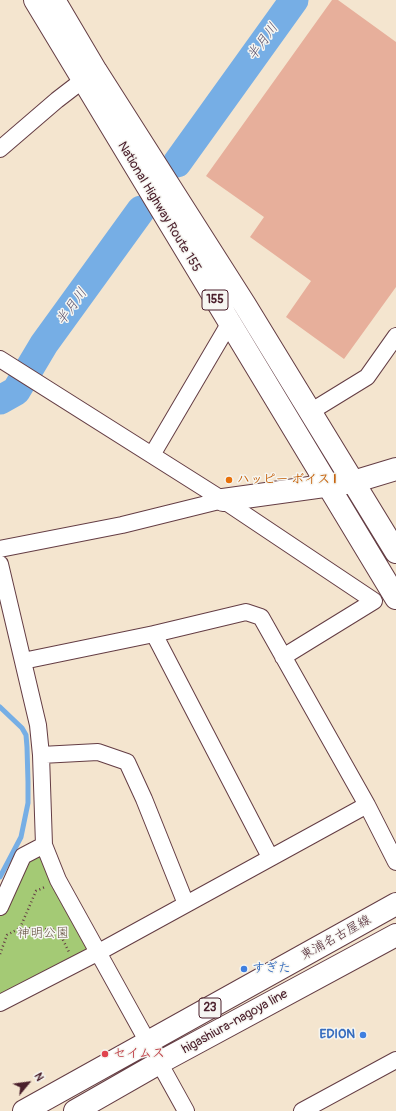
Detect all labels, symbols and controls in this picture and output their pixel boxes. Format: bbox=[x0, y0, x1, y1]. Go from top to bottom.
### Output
water label: 半月川 bbox=[244, 20, 282, 64]
street label: National Highway Route 155 bbox=[114, 139, 204, 275]
water label: 半月川 bbox=[53, 285, 91, 329]
road number: 155 bbox=[202, 290, 228, 310]
place label: ハッピー ボイス I bbox=[237, 472, 337, 488]
marker: ハッピー ボイス I bbox=[224, 475, 234, 485]
street label: 東浦名古屋線 bbox=[298, 912, 374, 964]
park label: 神明公園 bbox=[17, 926, 69, 942]
place label: すぎた bbox=[252, 961, 291, 977]
marker: すぎた bbox=[239, 964, 249, 974]
street label: higashiura-nagoya line bbox=[179, 986, 291, 1058]
road number: 23 bbox=[199, 998, 221, 1018]
place label: EDION bbox=[319, 1027, 355, 1043]
marker: EDION bbox=[358, 1030, 368, 1040]
place label: セイムス bbox=[113, 1046, 165, 1062]
marker: セイムス bbox=[100, 1049, 110, 1059]
north arrow bbox=[8, 1063, 48, 1103]
text: N bbox=[31, 1071, 46, 1083]

